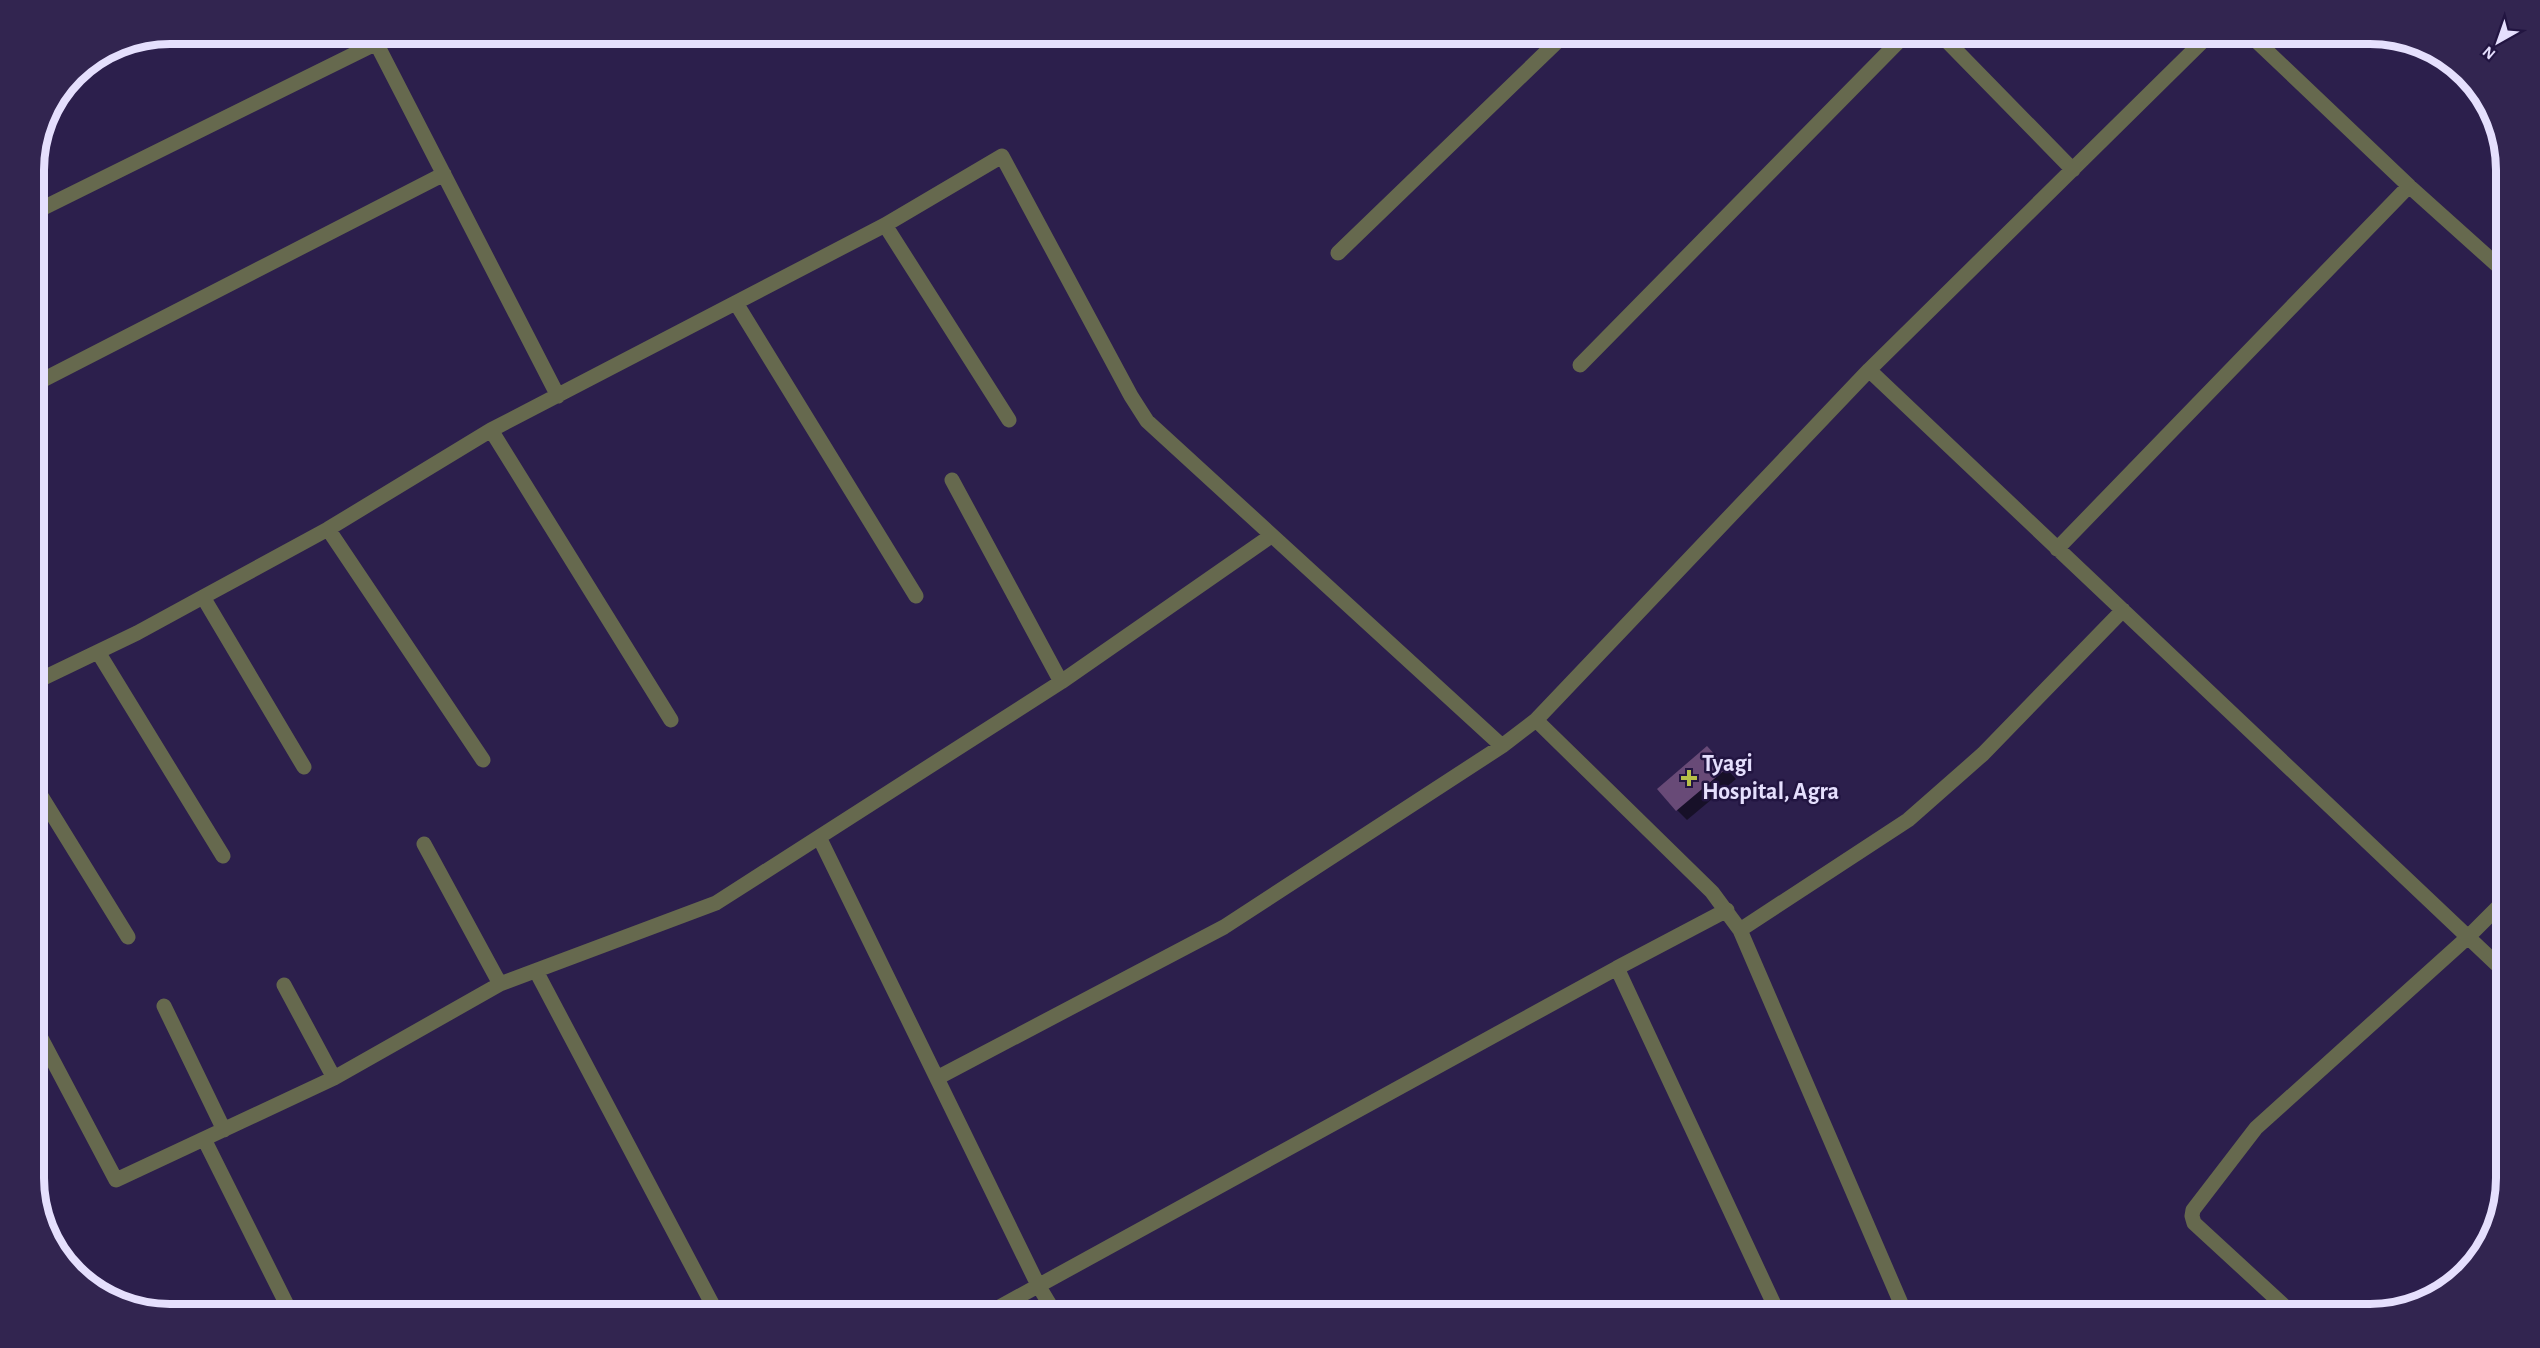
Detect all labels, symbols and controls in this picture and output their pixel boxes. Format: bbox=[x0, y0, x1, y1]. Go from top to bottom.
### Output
north arrow bbox=[2468, 12, 2528, 72]
text: N bbox=[2480, 43, 2498, 62]
place label: Tyagi Hospital, Agra bbox=[1702, 752, 1839, 804]
marker: Tyagi Hospital, Agra bbox=[1680, 769, 1698, 787]

